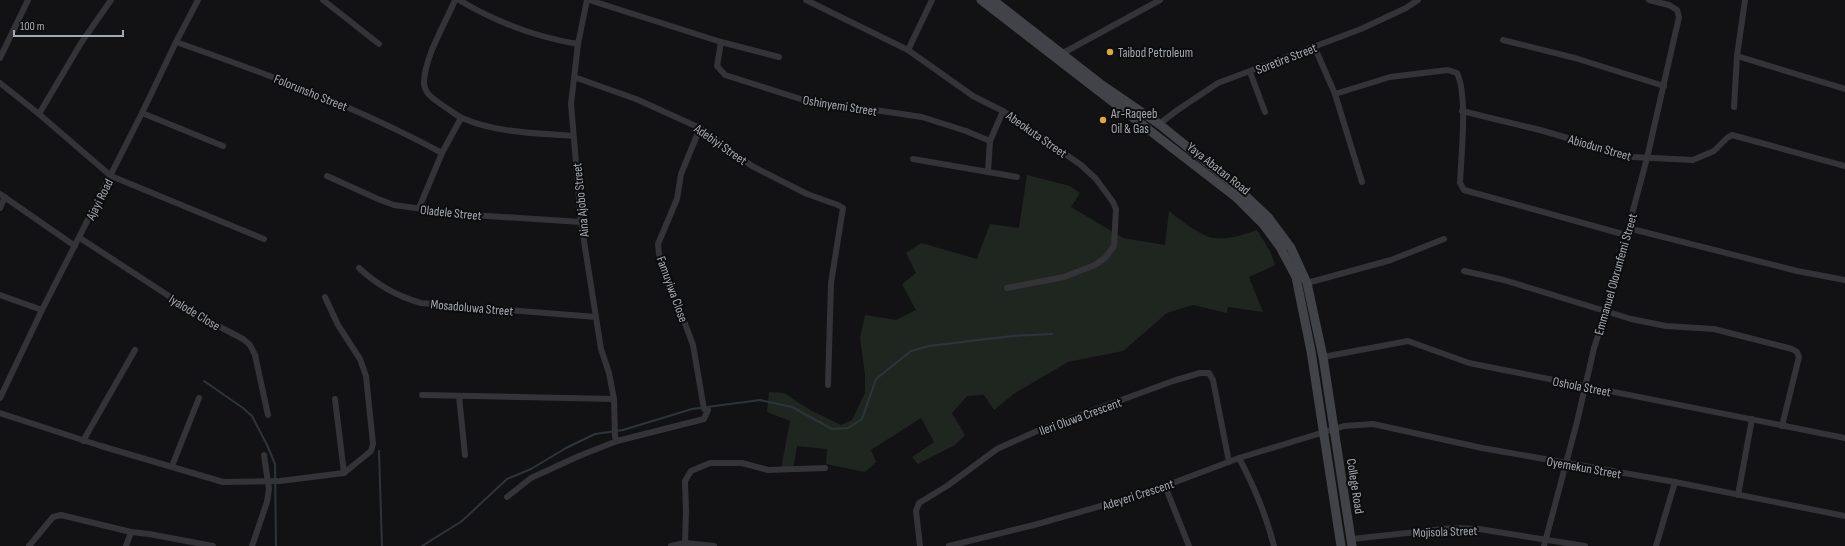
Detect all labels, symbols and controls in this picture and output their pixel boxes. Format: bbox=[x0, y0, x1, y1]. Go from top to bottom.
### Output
scale bar bbox=[14, 12, 123, 38]
text: 100 m bbox=[20, 19, 45, 34]
street label: Soretire Street bbox=[1253, 40, 1319, 78]
place label: Taibod Petroleum bbox=[1118, 45, 1193, 61]
marker: Taibod Petroleum bbox=[1105, 47, 1115, 57]
street label: Folorunsho Street bbox=[272, 71, 350, 115]
street label: Oshinyemi Street bbox=[802, 92, 878, 120]
place label: Ar-Raqeeb Oil & Gas bbox=[1110, 106, 1157, 137]
street label: Abeokuta Street bbox=[1002, 107, 1070, 162]
marker: Ar-Raqeeb Oil & Gas bbox=[1098, 115, 1108, 125]
street label: Adebiyi Street bbox=[690, 120, 750, 169]
street label: Abiodun Street bbox=[1565, 131, 1633, 165]
street label: Yaya Abatan Road bbox=[1184, 139, 1253, 198]
street label: Aina Ajobo Street bbox=[569, 162, 593, 239]
street label: Ajayi Road bbox=[82, 176, 117, 224]
street label: Oladele Street bbox=[419, 202, 482, 224]
street label: Emmanuel Olorunfemi Street bbox=[1591, 212, 1641, 337]
street label: Famuyiwa Close bbox=[653, 254, 691, 325]
street label: Iyalode Close bbox=[166, 291, 223, 334]
street label: Mosadoluwa Street bbox=[430, 296, 514, 320]
street label: Oshola Street bbox=[1551, 374, 1612, 400]
street label: Ileri Oluwa Crescent bbox=[1037, 395, 1124, 439]
street label: Oyemekun Street bbox=[1545, 454, 1622, 482]
street label: College Road bbox=[1343, 457, 1367, 515]
street label: Adeyeri Crescent bbox=[1100, 476, 1176, 514]
street label: Mojisola Street bbox=[1412, 523, 1478, 541]

